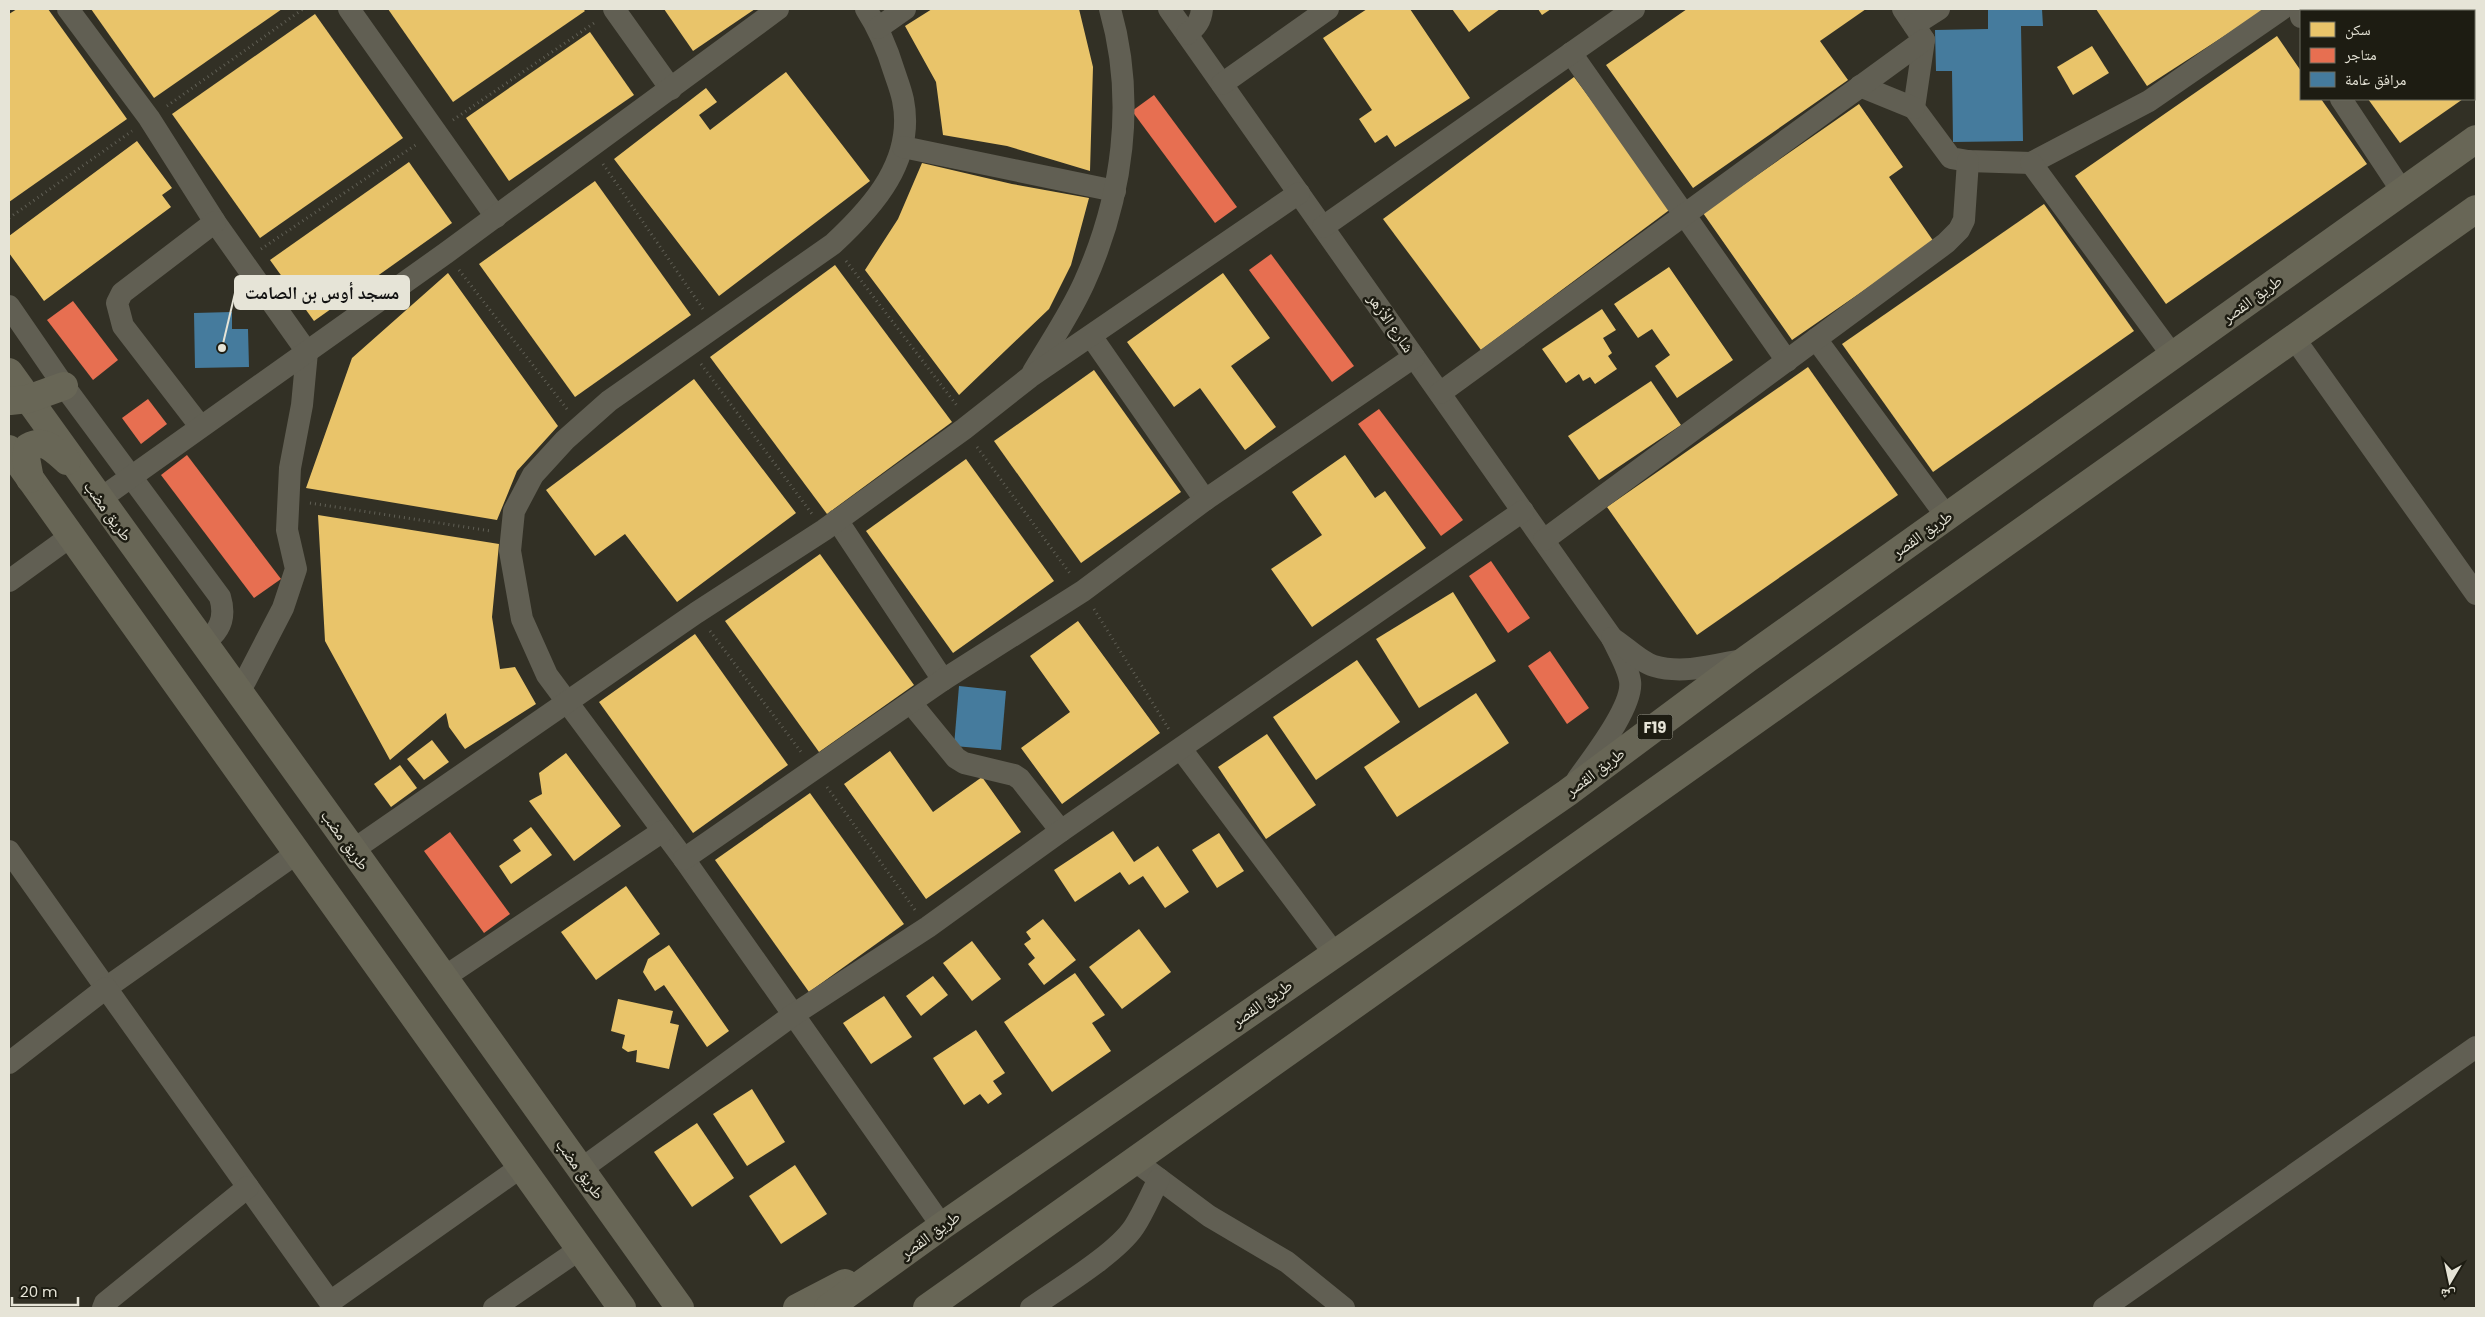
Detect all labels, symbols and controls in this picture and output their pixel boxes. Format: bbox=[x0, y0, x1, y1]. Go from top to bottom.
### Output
legend bbox=[2300, 10, 2475, 100]
text: سكن bbox=[2345, 19, 2371, 40]
text: متاجر bbox=[2344, 44, 2377, 65]
text: مرافق عامة bbox=[2345, 69, 2407, 90]
street label: طريق القصر bbox=[2216, 269, 2287, 329]
callout: مسجد أوس بن الصامت bbox=[235, 276, 409, 309]
text: مسجد أوس بن الصامت bbox=[245, 280, 399, 305]
street label: شارع الأزهر bbox=[1362, 288, 1420, 357]
street label: طريق مضب bbox=[78, 476, 138, 546]
street label: طريق القصر bbox=[1886, 505, 1957, 564]
road number: F19 bbox=[1638, 714, 1672, 740]
street label: طريق القصر bbox=[1560, 742, 1630, 803]
street label: طريق مضب bbox=[315, 805, 375, 875]
street label: طريق القصر bbox=[1226, 974, 1297, 1033]
street label: طريق مضب bbox=[550, 1134, 610, 1204]
street label: طريق القصر bbox=[894, 1205, 965, 1265]
north arrow bbox=[2425, 1257, 2475, 1307]
scale bar bbox=[12, 1274, 79, 1306]
text: 20 m bbox=[20, 1281, 58, 1302]
text: ش bbox=[2439, 1284, 2457, 1306]

